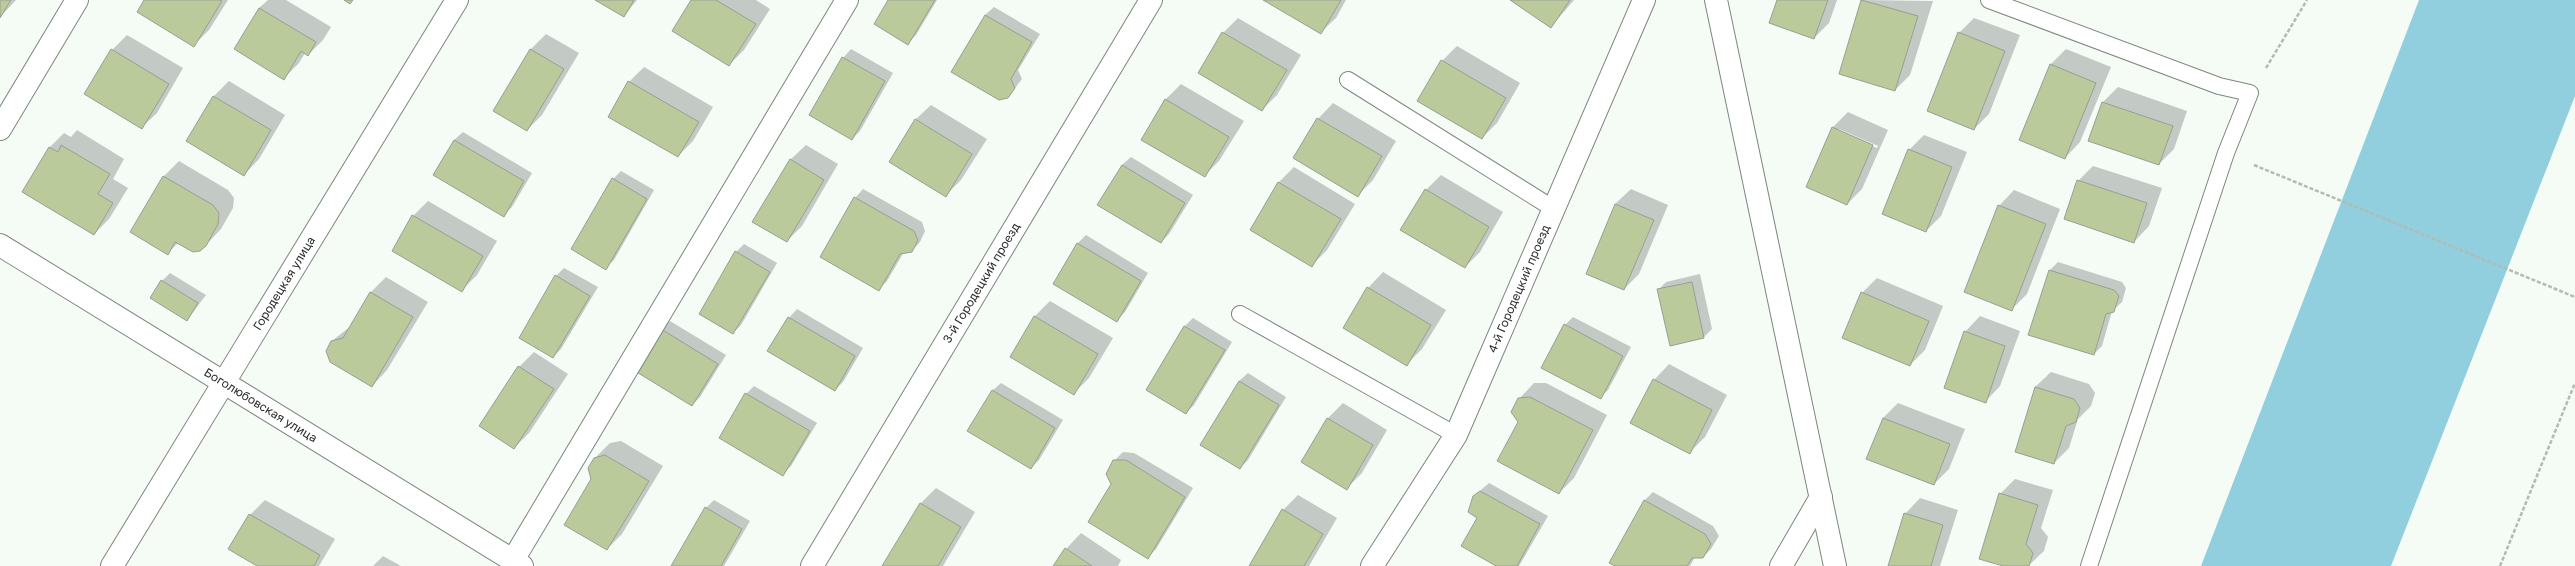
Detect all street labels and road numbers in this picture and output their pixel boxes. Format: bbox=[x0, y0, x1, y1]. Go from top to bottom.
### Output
street label: 3-й Городецкий проезд bbox=[939, 220, 1023, 346]
street label: 4-й Городецкий проезд bbox=[1485, 222, 1553, 355]
street label: Городецкая улица bbox=[249, 233, 318, 333]
street label: Боголюбовская улица bbox=[201, 364, 320, 445]

